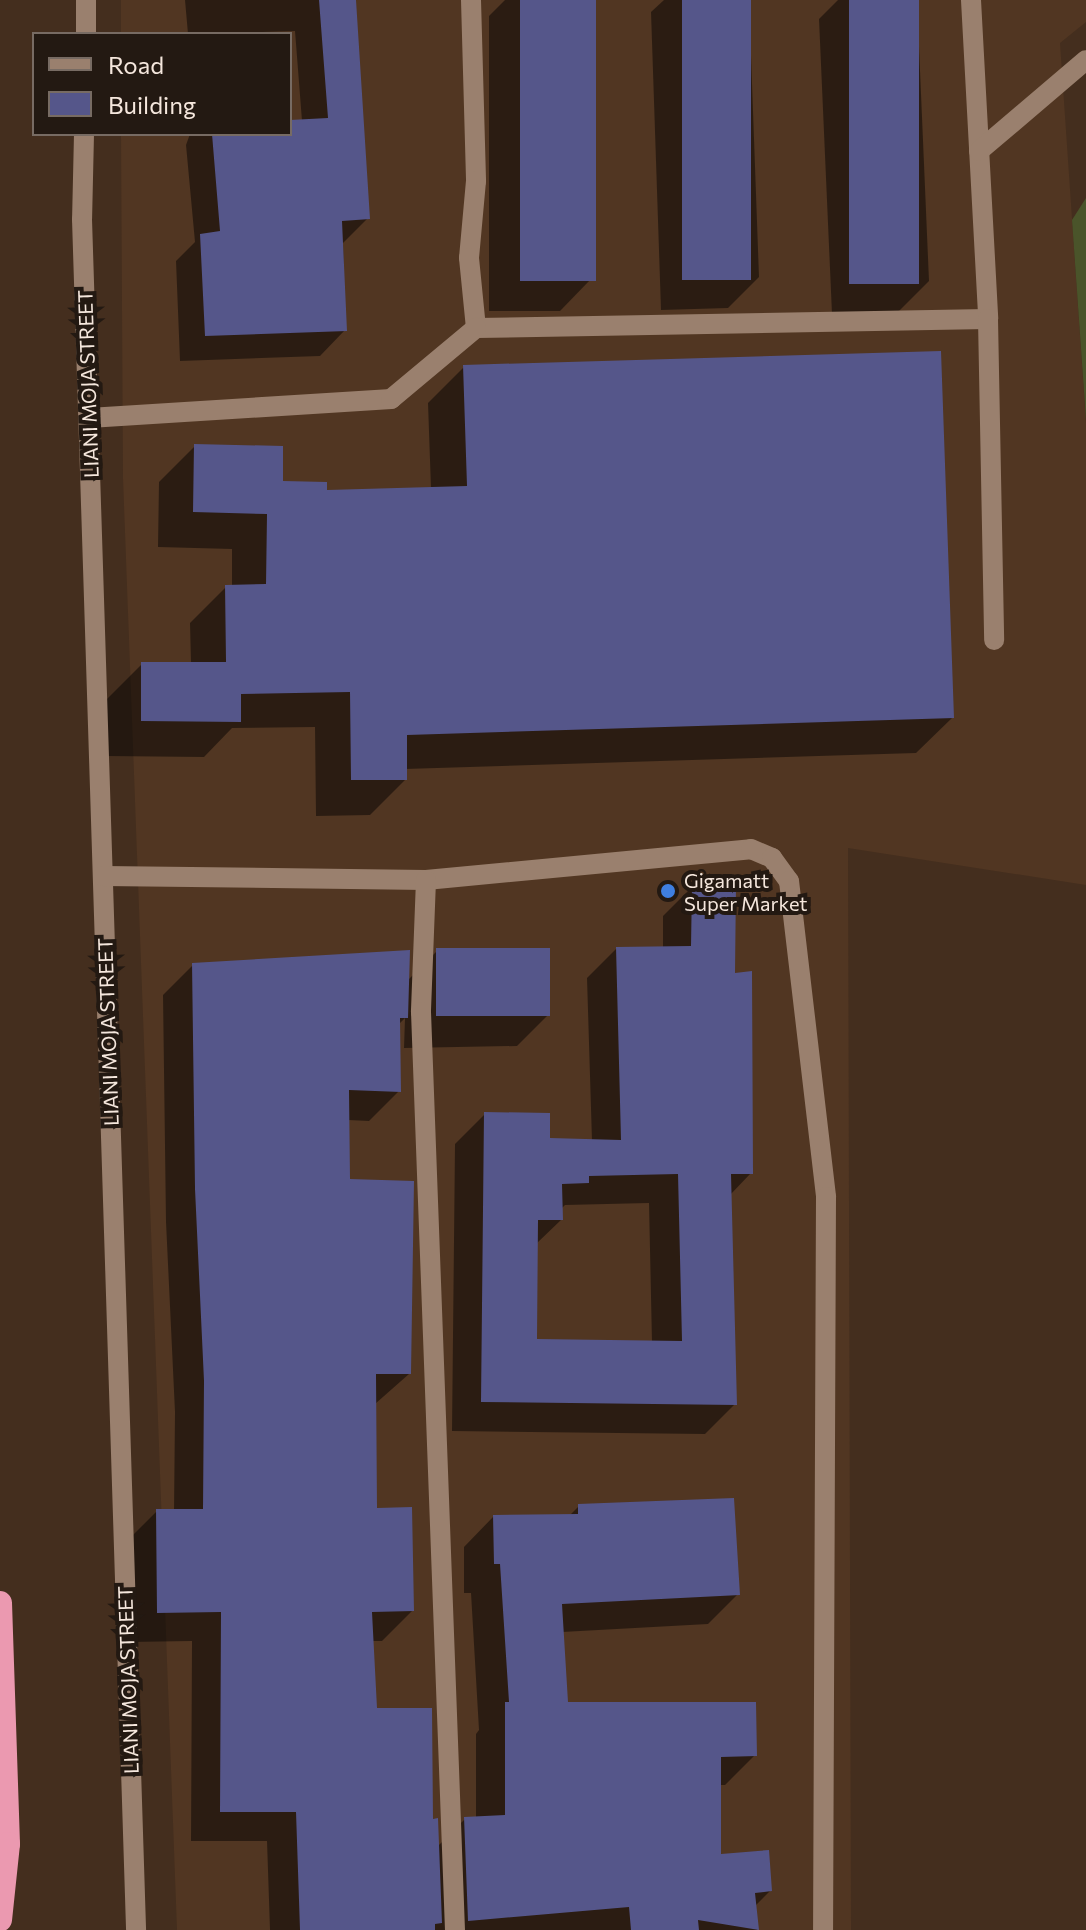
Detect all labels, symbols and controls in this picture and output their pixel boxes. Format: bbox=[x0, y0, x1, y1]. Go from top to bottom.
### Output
legend bbox=[32, 32, 292, 136]
text: Road bbox=[108, 50, 164, 79]
text: Building bbox=[108, 90, 196, 119]
street label: LIANI MOJA STREET bbox=[73, 290, 103, 478]
place label: Gigamatt Super Market bbox=[684, 868, 807, 915]
marker: Gigamatt Super Market bbox=[659, 882, 677, 900]
street label: LIANI MOJA STREET bbox=[93, 938, 123, 1126]
street label: LIANI MOJA STREET bbox=[113, 1586, 143, 1774]

